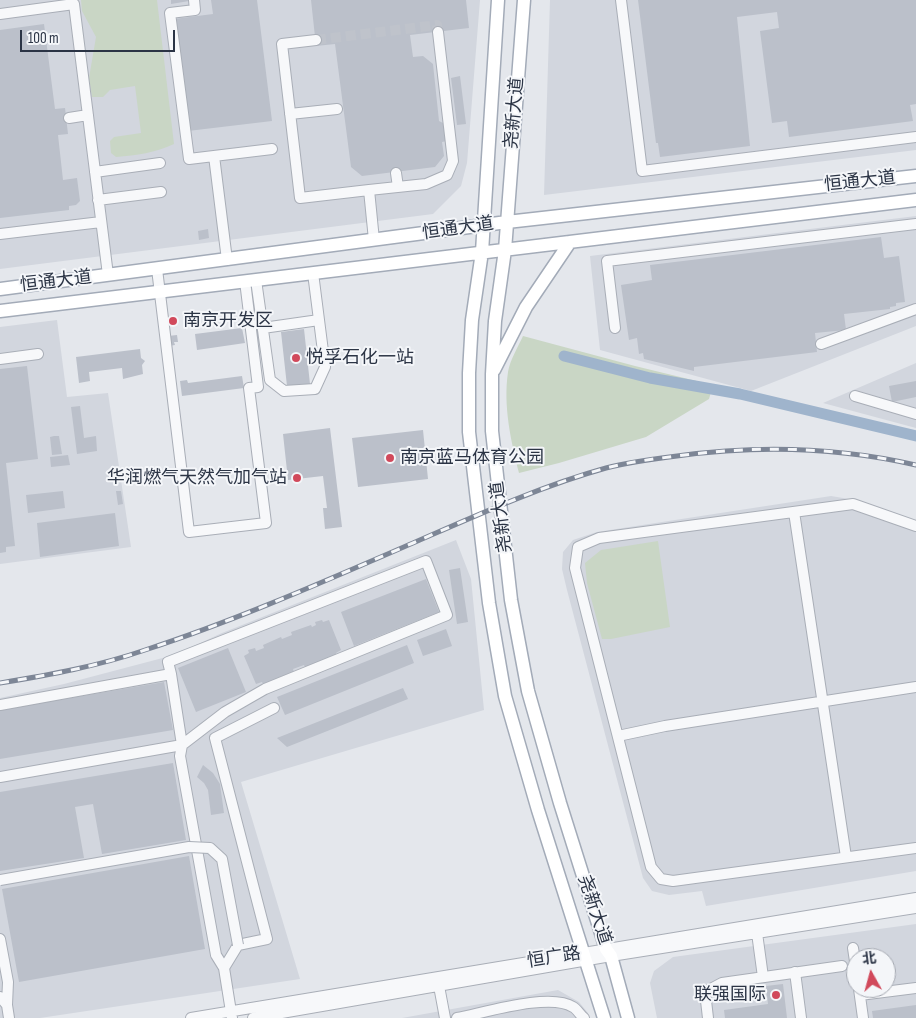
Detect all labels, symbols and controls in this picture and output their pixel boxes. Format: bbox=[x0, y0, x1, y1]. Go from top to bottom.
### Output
scale bar bbox=[22, 20, 178, 52]
text: 100 m bbox=[28, 29, 59, 48]
street label: 尧新大道 bbox=[501, 76, 529, 150]
street label: 恒通大道 bbox=[823, 167, 897, 197]
street label: 恒通大道 bbox=[421, 213, 495, 245]
street label: 恒通大道 bbox=[19, 267, 93, 297]
place label: 南京开发区 bbox=[183, 310, 273, 332]
marker: 南京开发区 bbox=[167, 315, 179, 327]
place label: 悦孚石化一站 bbox=[306, 347, 414, 369]
marker: 悦孚石化一站 bbox=[290, 352, 302, 364]
place label: 南京蓝马体育公园 bbox=[400, 447, 544, 469]
marker: 南京蓝马体育公园 bbox=[384, 452, 396, 464]
place label: 华润燃气天然气加气站 bbox=[107, 467, 287, 489]
marker: 华润燃气天然气加气站 bbox=[291, 472, 303, 484]
street label: 尧新大道 bbox=[487, 480, 517, 554]
street label: 尧新大道 bbox=[573, 872, 615, 948]
street label: 恒广路 bbox=[526, 943, 582, 973]
north arrow bbox=[846, 948, 896, 998]
text: 北 bbox=[861, 949, 877, 968]
place label: 联强国际 bbox=[694, 984, 766, 1006]
marker: 联强国际 bbox=[770, 989, 782, 1001]

